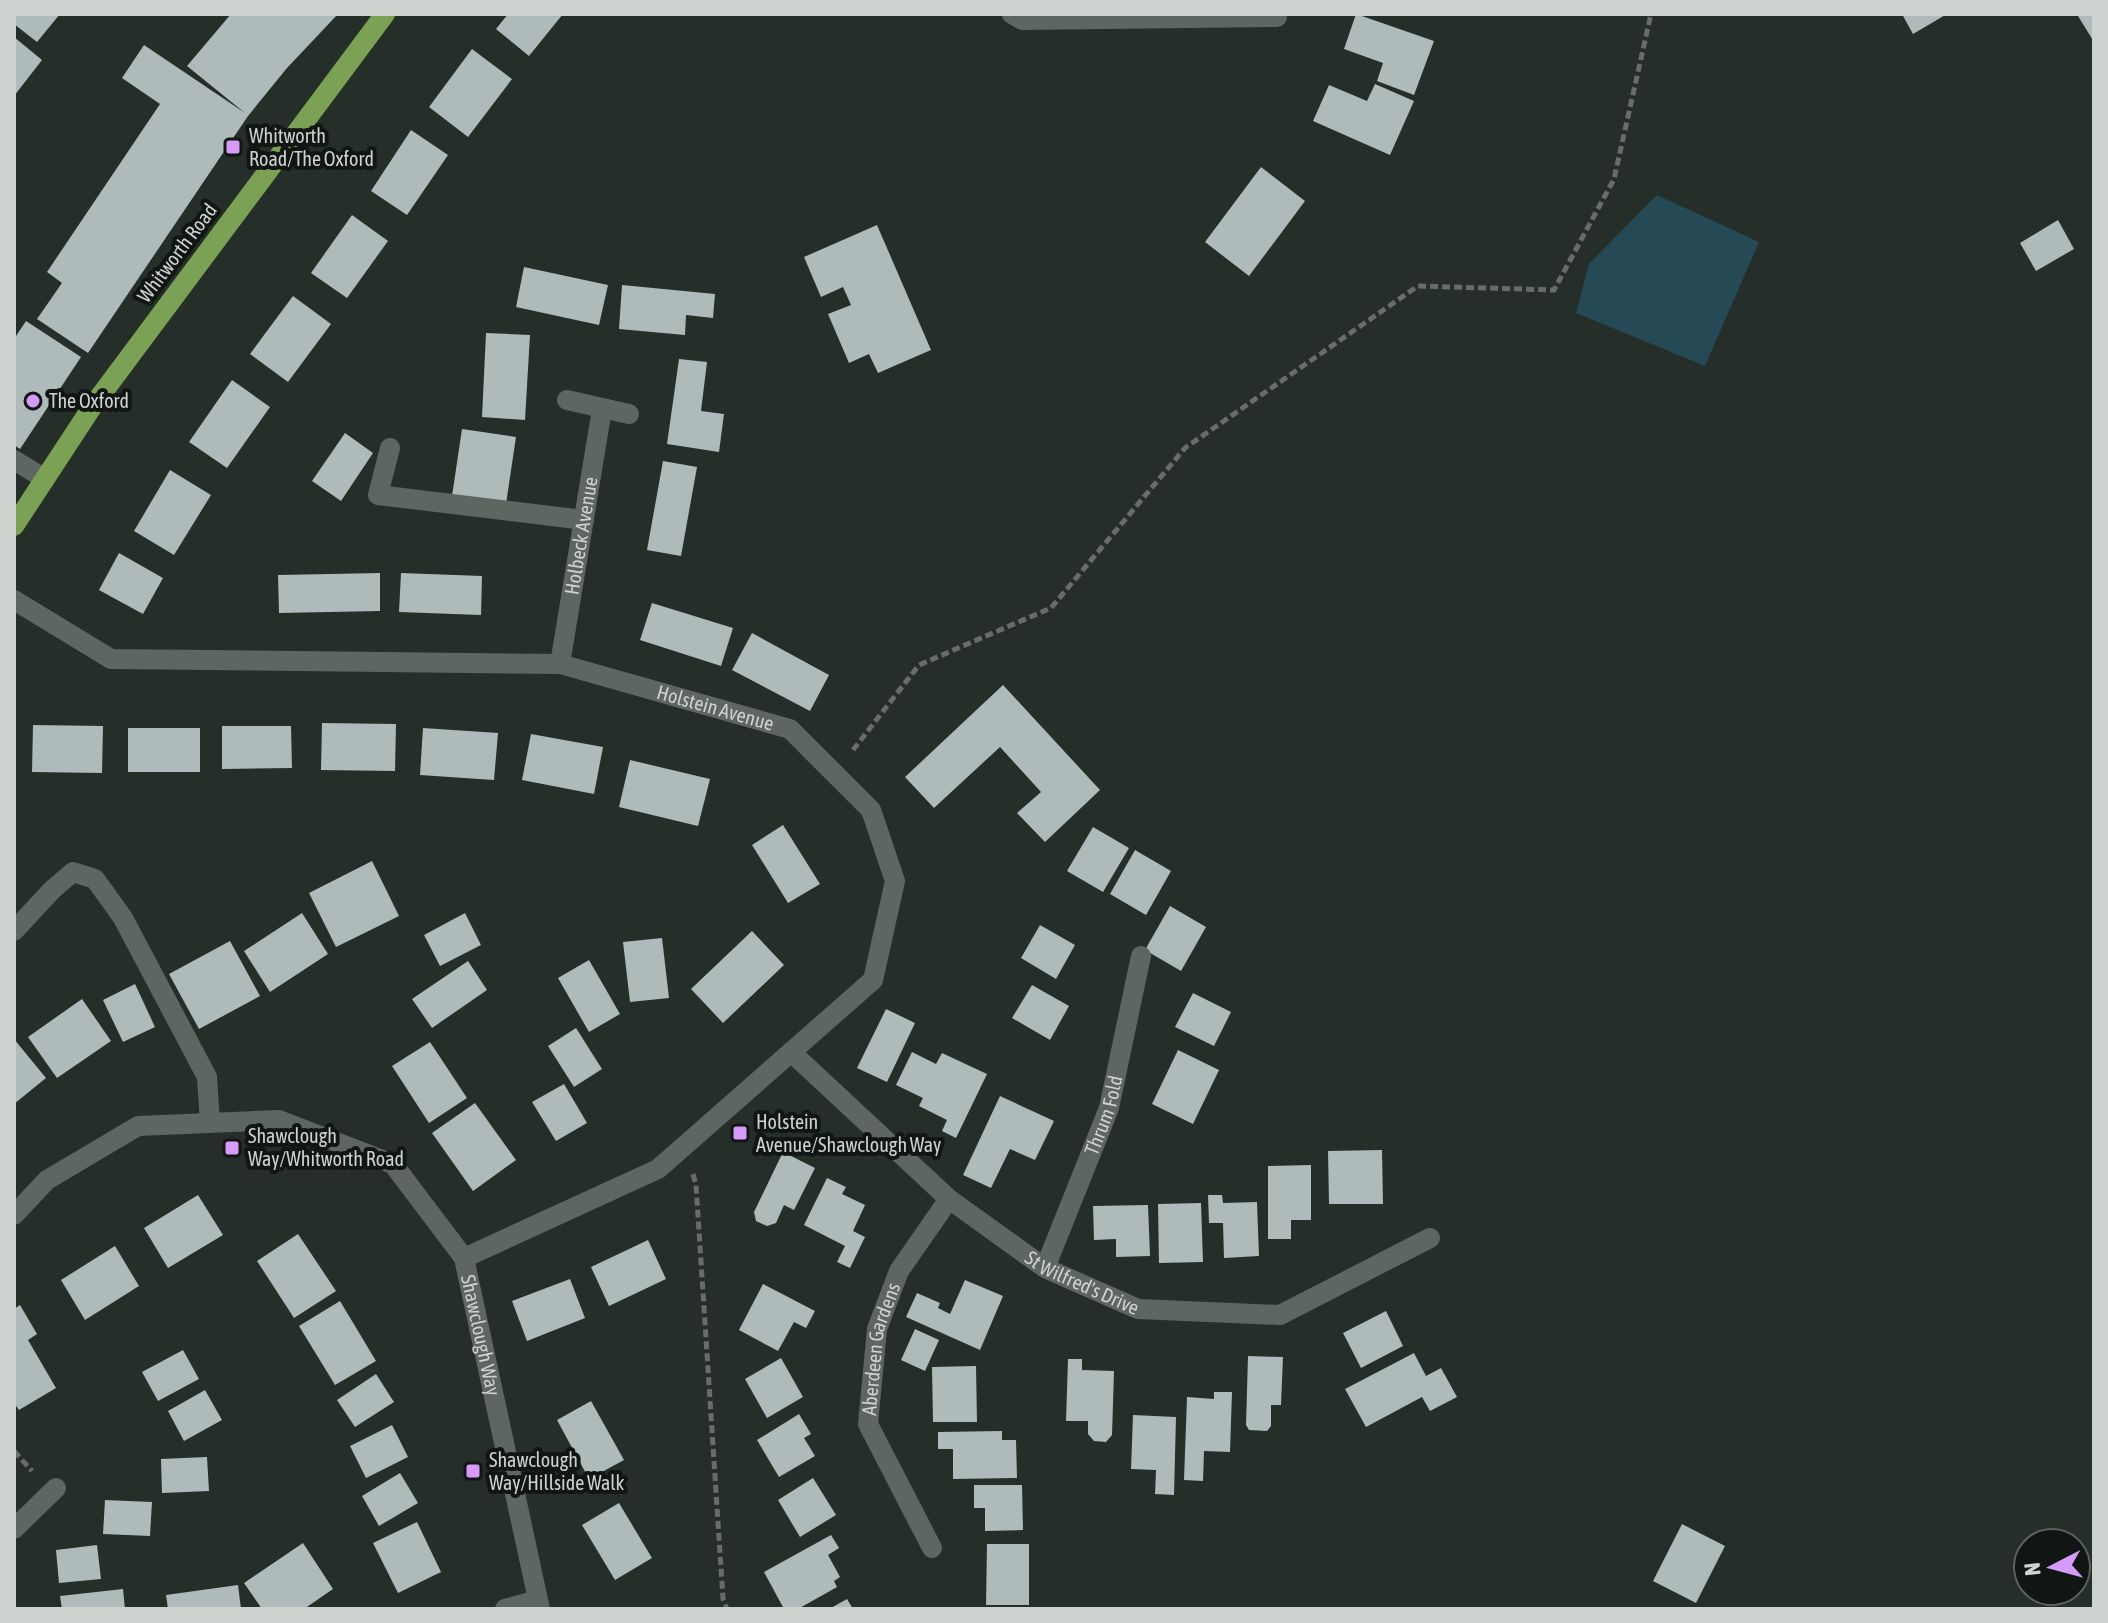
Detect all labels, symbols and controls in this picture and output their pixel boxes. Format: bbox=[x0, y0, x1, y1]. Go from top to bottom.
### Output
place label: Whitworth Road/The Oxford bbox=[249, 124, 374, 170]
marker: Whitworth Road/The Oxford bbox=[224, 138, 242, 156]
street label: Whitworth Road bbox=[132, 199, 221, 307]
place label: The Oxford bbox=[49, 389, 129, 412]
marker: The Oxford bbox=[24, 392, 42, 410]
street label: Holbeck Avenue bbox=[560, 475, 602, 596]
street label: Holstein Avenue bbox=[654, 680, 777, 735]
street label: Thrum Fold bbox=[1079, 1073, 1127, 1158]
place label: Holstein Avenue/Shawclough Way bbox=[756, 1110, 941, 1156]
place label: Shawclough Way/Whitworth Road bbox=[248, 1124, 404, 1170]
marker: Holstein Avenue/Shawclough Way bbox=[731, 1124, 749, 1142]
marker: Shawclough Way/Whitworth Road bbox=[223, 1139, 241, 1157]
street label: St Wilfred's Drive bbox=[1021, 1246, 1143, 1319]
street label: Shawclough Way bbox=[457, 1272, 505, 1398]
street label: Aberdeen Gardens bbox=[857, 1279, 905, 1416]
place label: Shawclough Way/Hillside Walk bbox=[489, 1448, 624, 1494]
marker: Shawclough Way/Hillside Walk bbox=[464, 1462, 482, 1480]
north arrow bbox=[2012, 1527, 2092, 1607]
text: N bbox=[2019, 1561, 2046, 1577]

